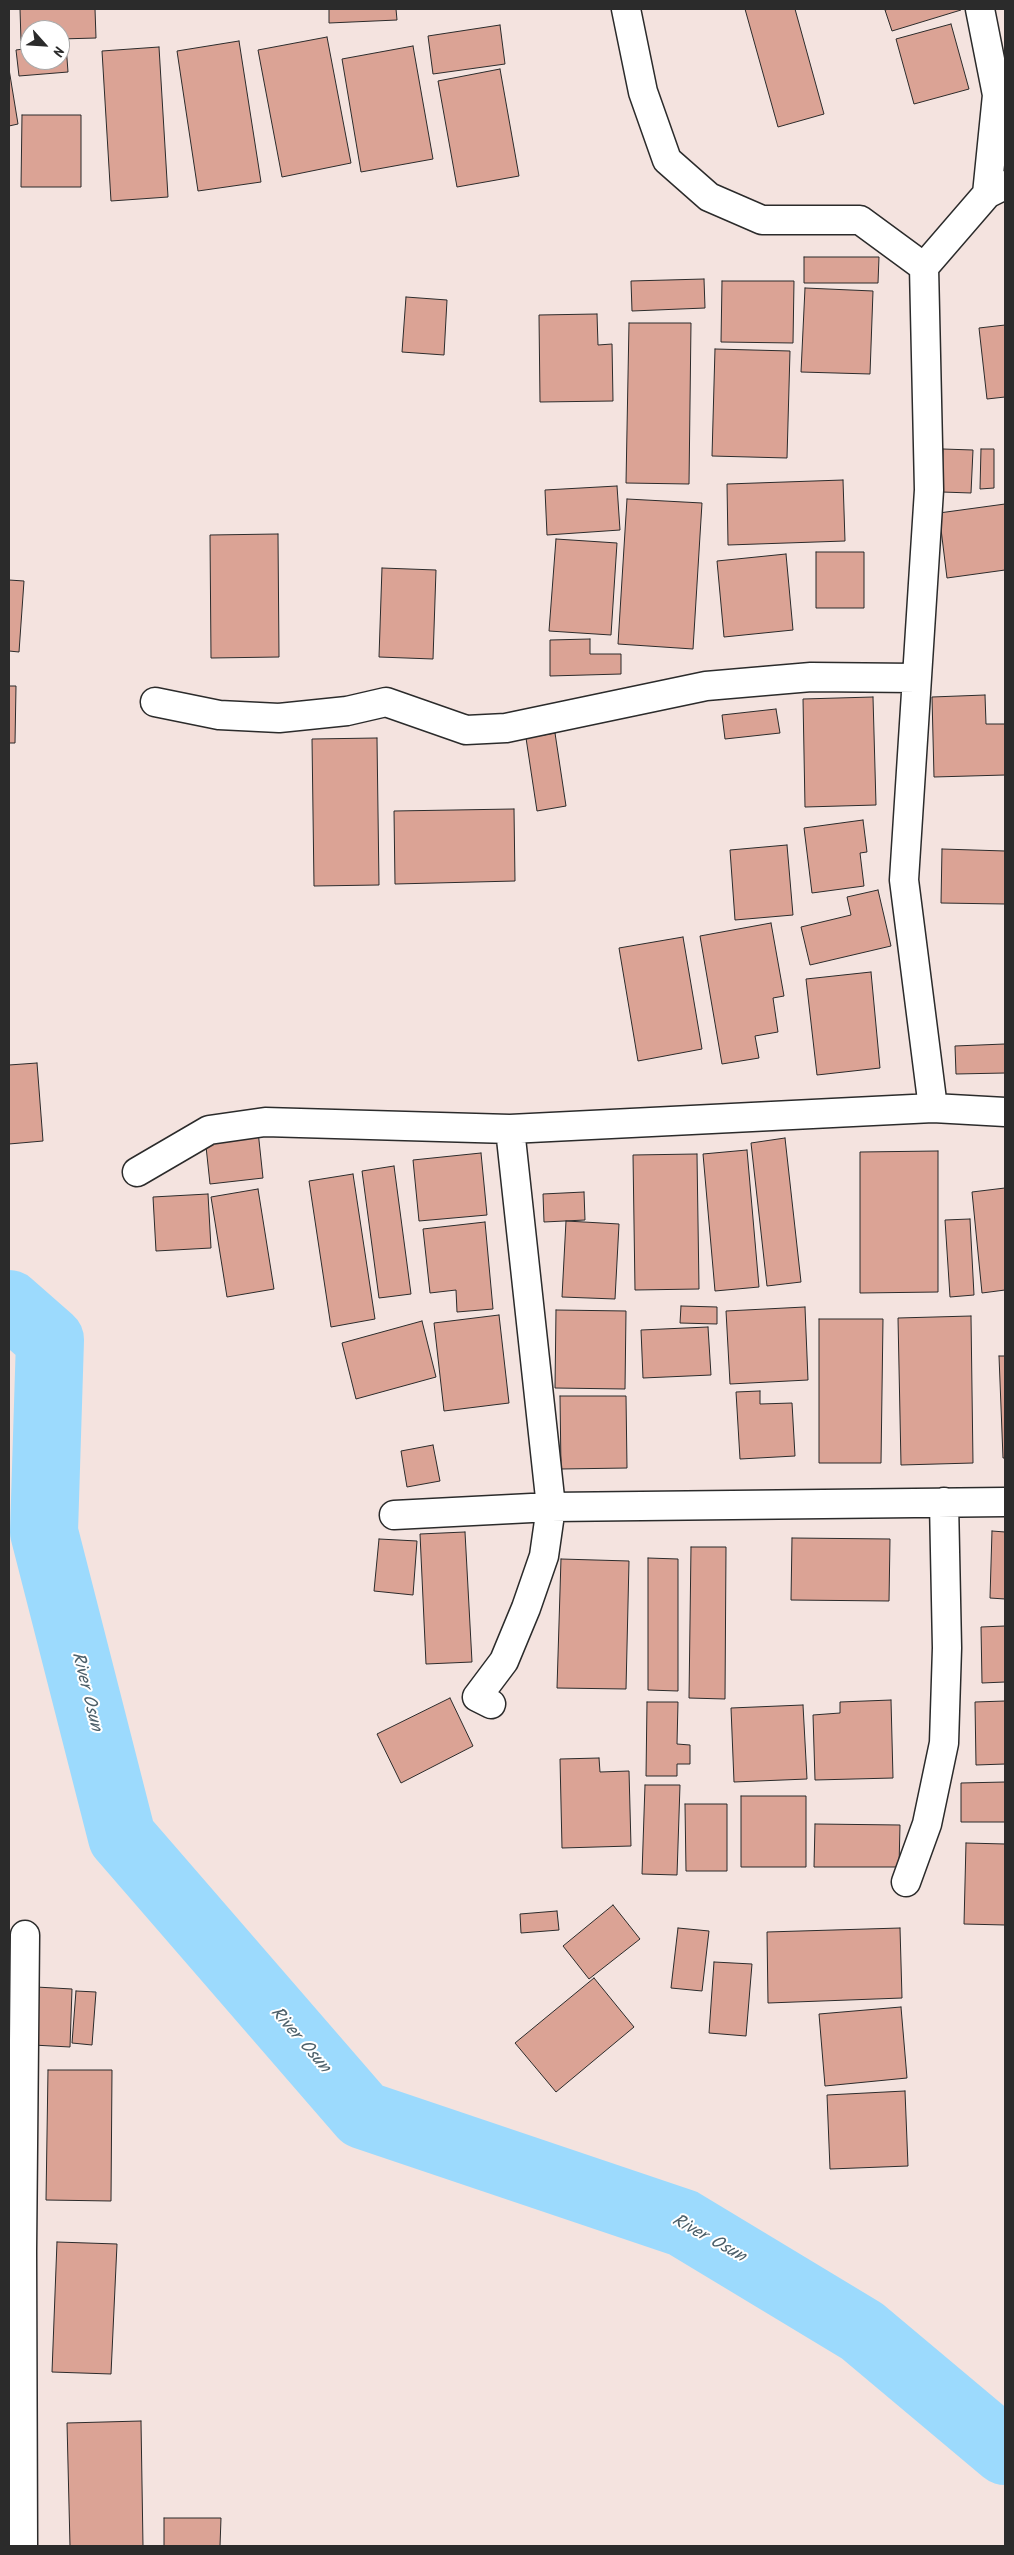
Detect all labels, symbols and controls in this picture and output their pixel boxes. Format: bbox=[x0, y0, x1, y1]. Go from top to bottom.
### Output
north arrow bbox=[20, 20, 70, 70]
text: N bbox=[46, 42, 69, 60]
water label: River Osun bbox=[65, 1650, 105, 1734]
water label: River Osun bbox=[264, 2003, 334, 2079]
water label: River Osun bbox=[668, 2211, 748, 2269]

